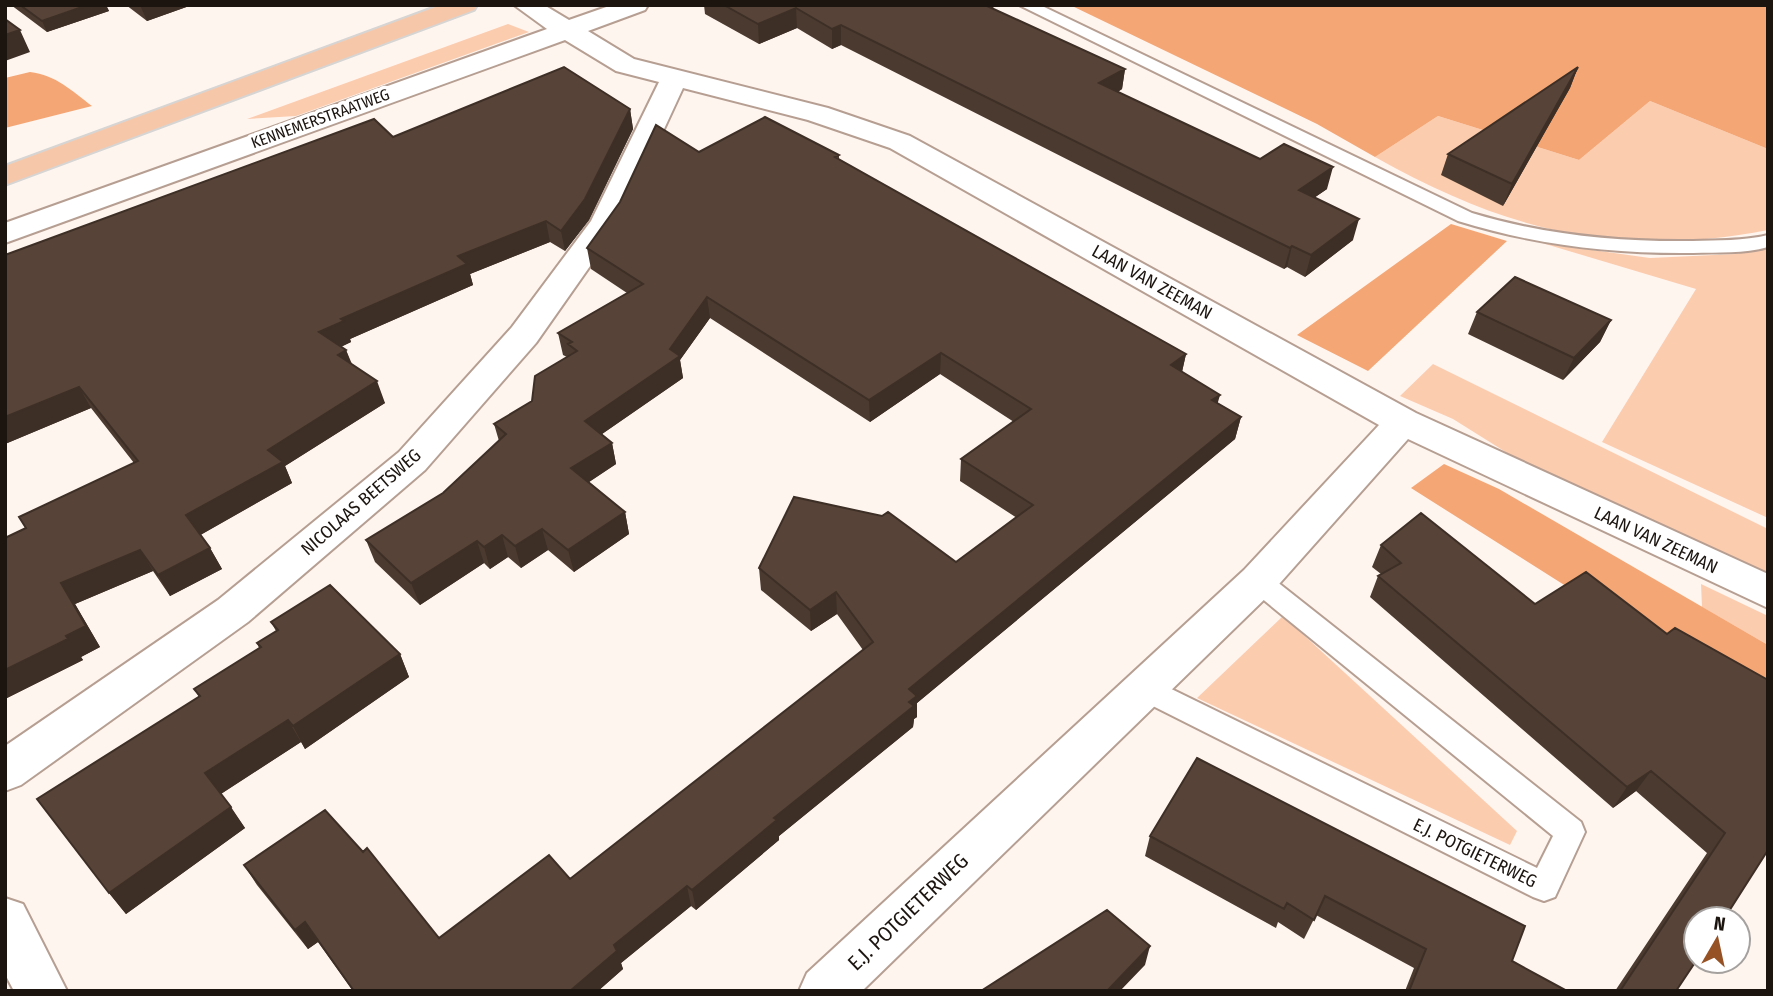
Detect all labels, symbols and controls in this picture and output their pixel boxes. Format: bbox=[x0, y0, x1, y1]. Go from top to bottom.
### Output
street label: KENNEMERSTRAATWEG bbox=[248, 85, 392, 152]
street label: LAAN VAN ZEEMAN bbox=[1088, 240, 1216, 324]
street label: NICOLAAS BEETSWEG bbox=[297, 444, 425, 560]
street label: LAAN VAN ZEEMAN bbox=[1591, 502, 1721, 578]
street label: E.J. POTGIETERWEG bbox=[1409, 814, 1541, 892]
street label: E.J. POTGIETERWEG bbox=[842, 848, 974, 976]
north arrow bbox=[1682, 905, 1752, 975]
text: N bbox=[1712, 911, 1727, 936]

